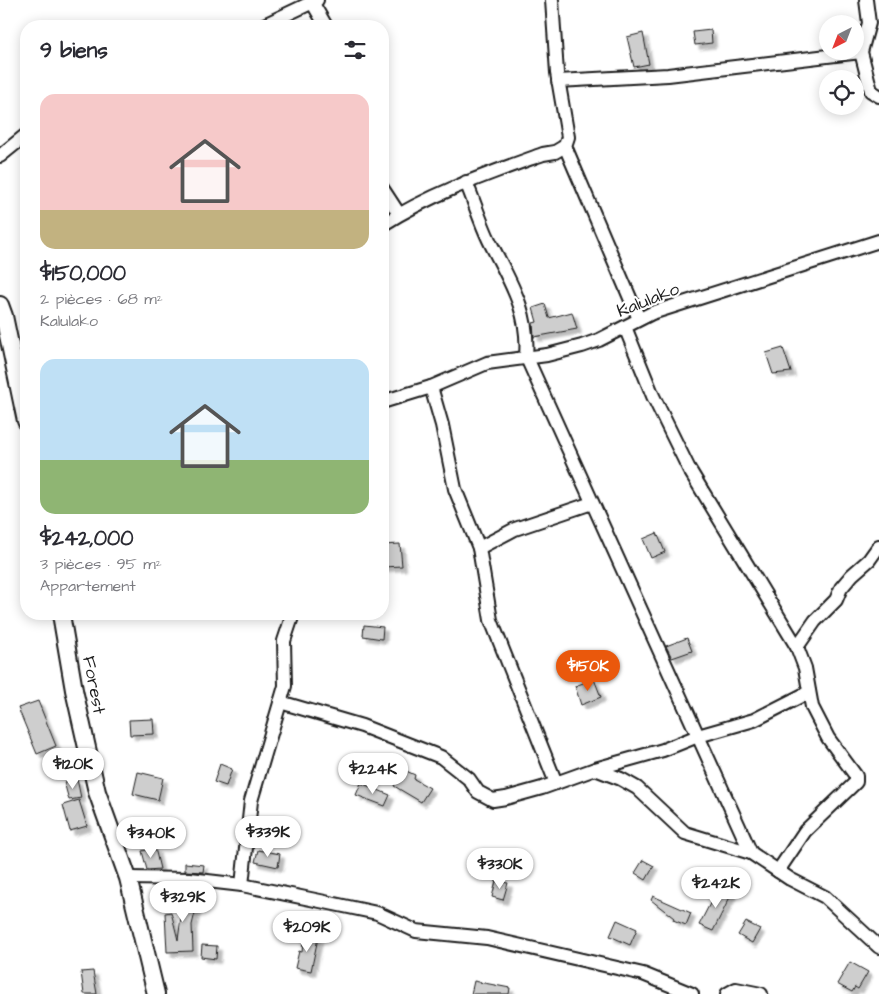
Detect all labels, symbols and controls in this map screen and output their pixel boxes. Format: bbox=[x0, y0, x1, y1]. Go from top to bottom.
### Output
north arrow bbox=[819, 15, 864, 60]
map controls bbox=[819, 15, 864, 115]
text: 9 biens bbox=[40, 36, 108, 65]
icon: filters bbox=[341, 36, 369, 64]
button: locate bbox=[819, 70, 864, 115]
icon: home bbox=[160, 126, 250, 216]
text: $150,000 bbox=[40, 259, 126, 288]
street label: Kalulako bbox=[613, 276, 683, 324]
text: 2 pièces · 68 m² bbox=[40, 288, 163, 310]
text: Kalulako bbox=[40, 310, 98, 332]
icon: home bbox=[160, 391, 250, 481]
text: $242,000 bbox=[40, 524, 134, 553]
text: 3 pièces · 95 m² bbox=[40, 553, 162, 575]
text: Appartement bbox=[40, 575, 136, 597]
pin: $150K bbox=[553, 650, 623, 692]
street label: Forest bbox=[76, 654, 112, 717]
text: $150K bbox=[567, 655, 609, 677]
pin: $120K bbox=[38, 748, 108, 790]
pin: $224K bbox=[338, 752, 408, 795]
text: $120K bbox=[53, 753, 93, 775]
text: $224K bbox=[349, 758, 397, 780]
pin: $340K bbox=[116, 816, 186, 859]
pin: $339K bbox=[233, 816, 303, 858]
text: $339K bbox=[246, 821, 290, 843]
text: $340K bbox=[127, 822, 175, 844]
pin: $330K bbox=[465, 848, 535, 890]
text: $330K bbox=[478, 853, 522, 875]
pin: $242K bbox=[681, 866, 751, 909]
text: $242K bbox=[692, 872, 740, 894]
pin: $329K bbox=[148, 880, 218, 923]
text: $329K bbox=[161, 886, 206, 908]
pin: $209K bbox=[272, 910, 342, 953]
text: $209K bbox=[284, 916, 330, 938]

